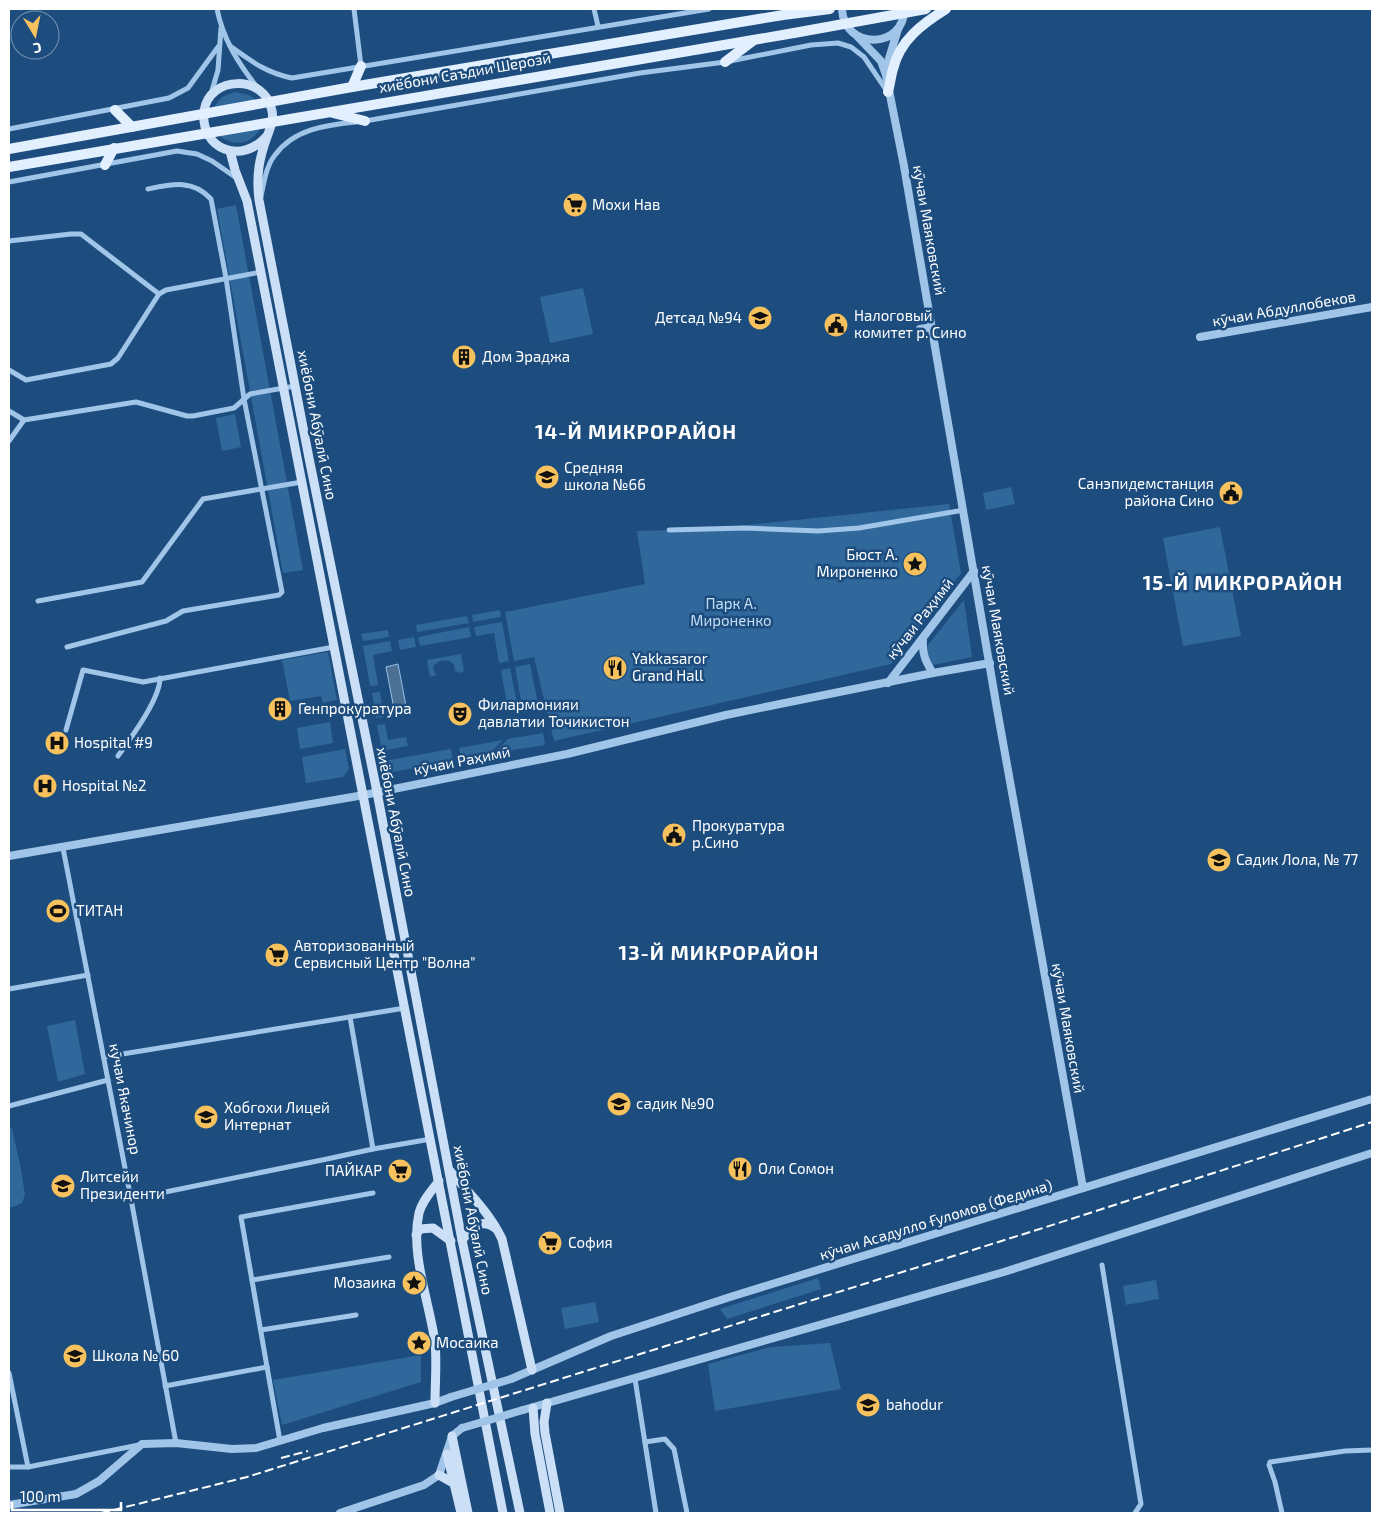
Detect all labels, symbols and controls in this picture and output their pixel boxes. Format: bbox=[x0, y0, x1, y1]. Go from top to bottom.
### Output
north arrow bbox=[10, 10, 60, 60]
text: С bbox=[32, 39, 43, 57]
street label: хиёбони Саъдии Шерозӣ bbox=[377, 48, 552, 96]
street label: кӯчаи Маяковский bbox=[909, 163, 950, 297]
supermarket icon: Мохи Нав bbox=[562, 192, 588, 218]
place label: Мохи Нав bbox=[592, 195, 660, 213]
street label: кӯчаи Абдуллобеков bbox=[1211, 287, 1357, 330]
school or university icon: Детсад №94 bbox=[747, 305, 773, 331]
place label: Налоговый комитет р. Сино bbox=[854, 306, 966, 341]
place label: Детсад №94 bbox=[655, 308, 742, 326]
public building icon: Налоговый комитет р. Сино bbox=[823, 312, 849, 338]
building icon: Дом Эраджа bbox=[451, 344, 477, 370]
place label: Дом Эраджа bbox=[482, 347, 570, 365]
street label: хиёбони Абӯалӣ Сино bbox=[294, 348, 341, 501]
district label: 14-Й МИКРОРАЙОН bbox=[535, 419, 737, 443]
place label: Средняя школа №66 bbox=[564, 458, 646, 493]
school or university icon: Средняя школа №66 bbox=[534, 464, 560, 490]
place label: Санэпидемстанция района Сино bbox=[1078, 474, 1214, 509]
public building icon: Санэпидемстанция района Сино bbox=[1218, 480, 1244, 506]
place label: Бюст А. Мироненко bbox=[817, 545, 898, 580]
place icon: Бюст А. Мироненко bbox=[902, 551, 928, 577]
street label: кӯчаи Маяковский bbox=[978, 563, 1019, 697]
district label: 15-Й МИКРОРАЙОН bbox=[1143, 570, 1343, 594]
street label: кӯчаи Раҳимӣ bbox=[882, 574, 957, 663]
park label: Парк А. Мироненко bbox=[690, 594, 772, 629]
place label: Yakkasaror Grand Hall bbox=[632, 649, 708, 684]
restaurant icon: Yakkasaror Grand Hall bbox=[602, 655, 628, 681]
place label: Филармонияи давлатии Точикистон bbox=[478, 695, 630, 730]
building icon: Генпрокуратура bbox=[267, 696, 293, 722]
place label: Генпрокуратура bbox=[298, 699, 412, 718]
theatre icon: Филармонияи давлатии Точикистон bbox=[447, 701, 473, 727]
hospital icon: Hospital #9 bbox=[44, 730, 70, 756]
place label: Hospital #9 bbox=[74, 733, 153, 751]
street label: кӯчаи Раҳимӣ bbox=[412, 742, 512, 779]
street label: хиёбони Абӯалӣ Сино bbox=[373, 745, 420, 898]
hospital icon: Hospital №2 bbox=[32, 773, 58, 799]
place label: Hospital №2 bbox=[62, 776, 146, 794]
place label: Прокуратура р.Сино bbox=[692, 816, 785, 851]
public building icon: Прокуратура р.Сино bbox=[661, 822, 687, 848]
school or university icon: Садик Лола, № 77 bbox=[1206, 847, 1232, 873]
place label: Садик Лола, № 77 bbox=[1236, 850, 1359, 868]
sports icon: ТИТАН bbox=[45, 898, 71, 924]
place label: ТИТАН bbox=[76, 901, 123, 919]
place label: Авторизованный Сервисный Центр "Волна" bbox=[294, 936, 476, 971]
district label: 13-Й МИКРОРАЙОН bbox=[619, 940, 819, 964]
supermarket icon: Авторизованный Сервисный Центр "Волна" bbox=[264, 942, 290, 968]
street label: кӯчаи Маяковский bbox=[1048, 961, 1089, 1095]
street label: кӯчаи Якачинор bbox=[105, 1042, 146, 1156]
school or university icon: садик №90 bbox=[606, 1091, 632, 1117]
place label: садик №90 bbox=[636, 1094, 714, 1112]
place label: Хобгохи Лицей Интернат bbox=[224, 1098, 330, 1133]
school or university icon: Хобгохи Лицей Интернат bbox=[193, 1104, 219, 1130]
street label: хиёбони Абӯалӣ Сино bbox=[450, 1143, 497, 1296]
restaurant icon: Оли Сомон bbox=[727, 1156, 753, 1182]
supermarket icon: ПАЙКАР bbox=[387, 1158, 413, 1184]
place label: Оли Сомон bbox=[758, 1159, 834, 1177]
place label: ПАЙКАР bbox=[325, 1161, 382, 1179]
place label: Литсейи Президенти bbox=[80, 1167, 165, 1202]
school or university icon: Литсейи Президенти bbox=[50, 1173, 76, 1199]
street label: кӯчаи Асадулло Ғуломов (Федина) bbox=[817, 1175, 1055, 1264]
supermarket icon: София bbox=[537, 1230, 563, 1256]
place label: София bbox=[568, 1233, 613, 1251]
place icon: Мозаика bbox=[401, 1270, 427, 1296]
place label: Мозаика bbox=[334, 1273, 396, 1291]
place icon: Мосаика bbox=[406, 1330, 432, 1356]
place label: Мосаика bbox=[436, 1333, 499, 1351]
school or university icon: Школа № 60 bbox=[62, 1343, 88, 1369]
place label: Школа № 60 bbox=[92, 1346, 179, 1364]
school or university icon: bahodur bbox=[855, 1392, 881, 1418]
place label: bahodur bbox=[886, 1395, 943, 1413]
scale bar bbox=[12, 1480, 121, 1512]
text: 100 m bbox=[20, 1487, 61, 1505]

